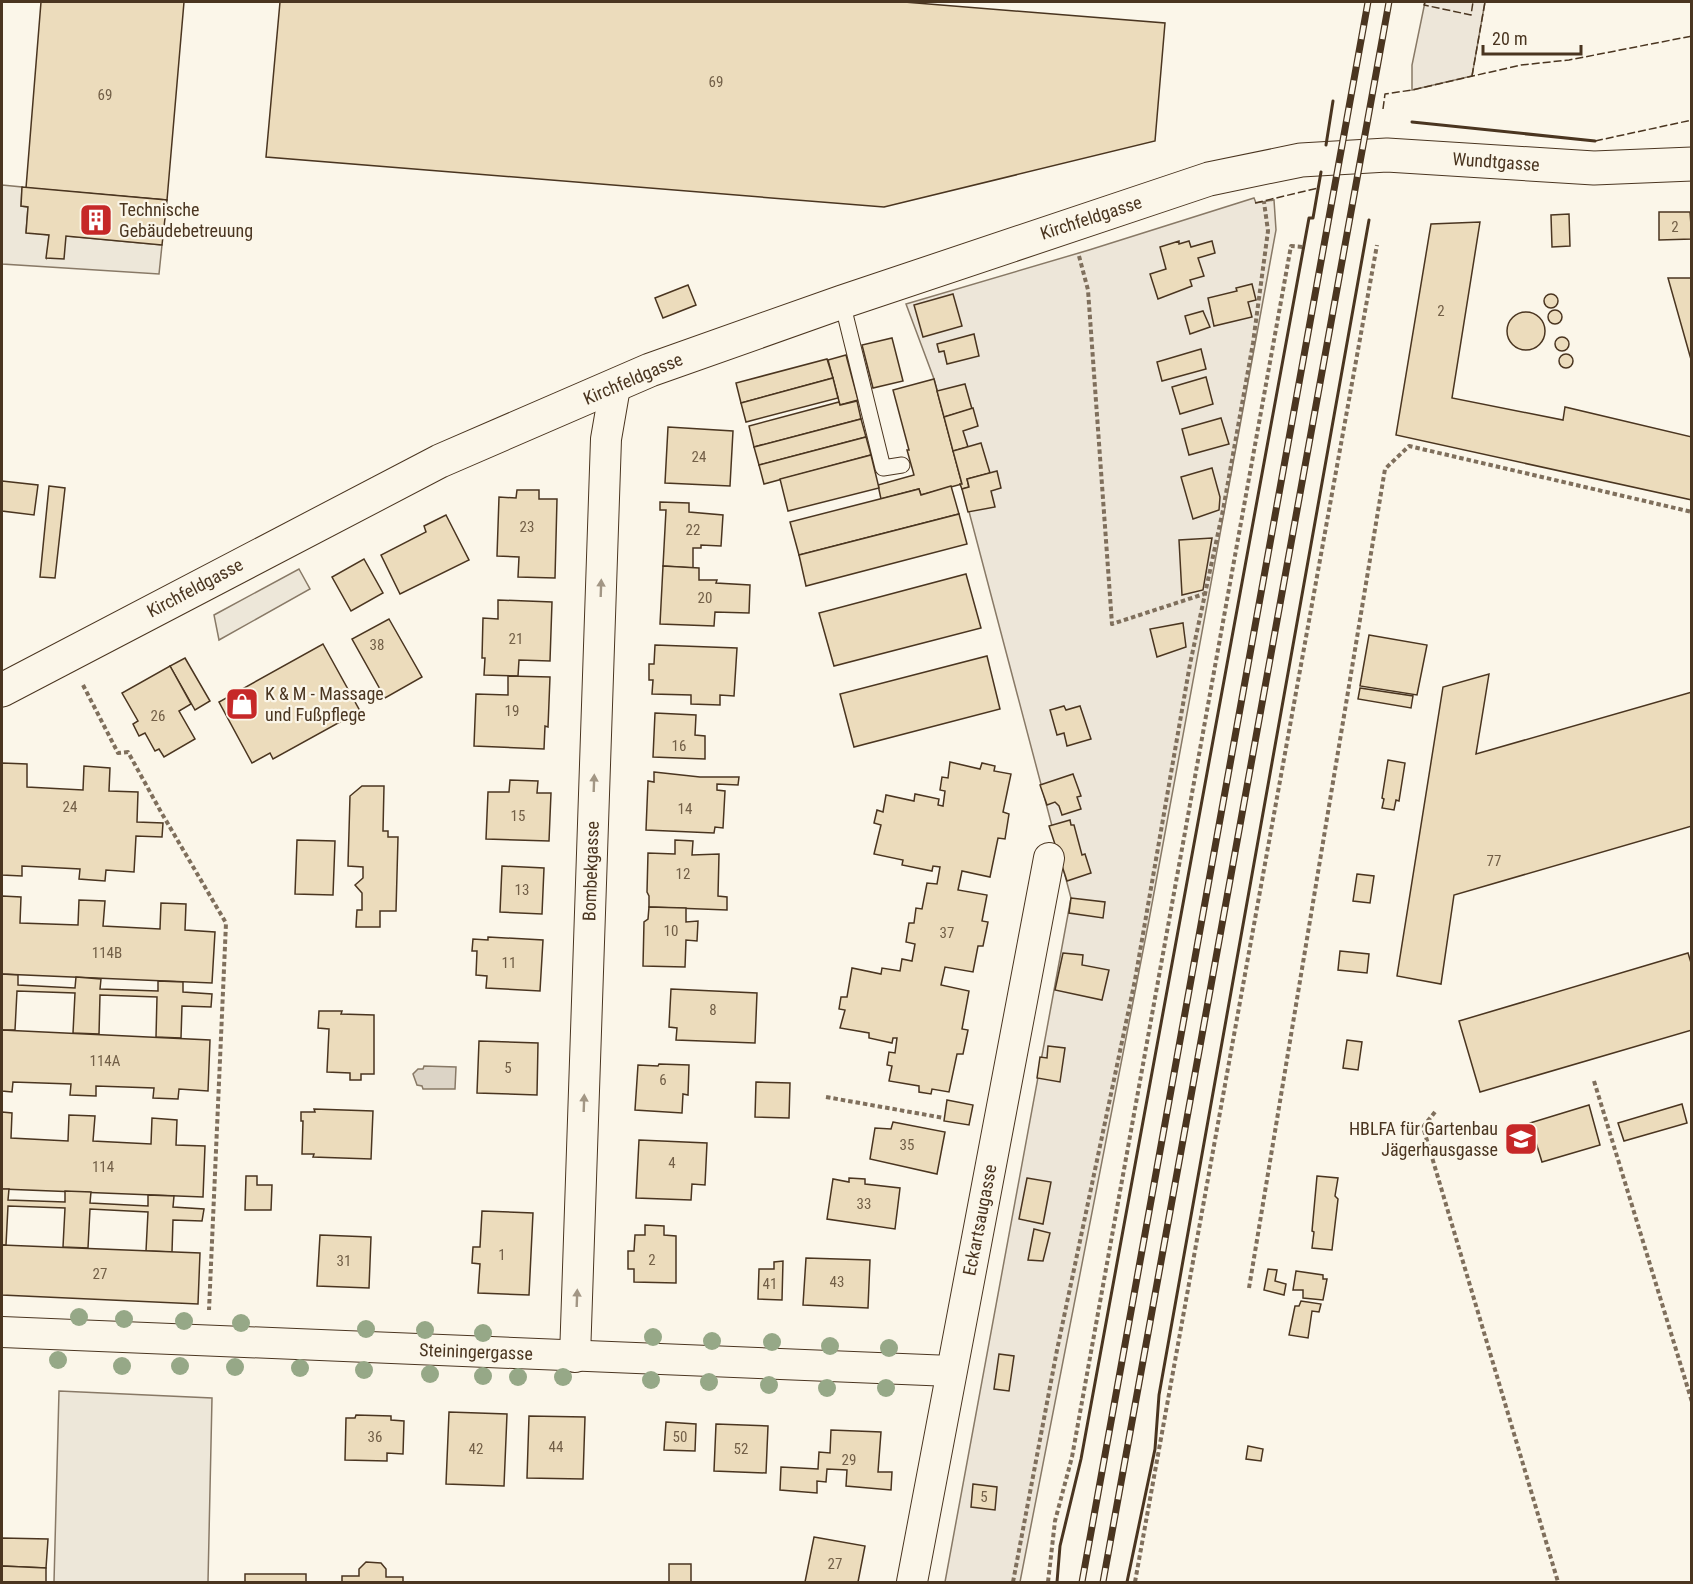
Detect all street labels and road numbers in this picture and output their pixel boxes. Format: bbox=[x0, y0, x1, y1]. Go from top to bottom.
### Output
street label: Wundtgasse bbox=[1452, 148, 1540, 175]
street label: Kirchfeldgasse bbox=[1037, 191, 1144, 244]
street label: Kirchfeldgasse bbox=[580, 348, 686, 409]
street label: Kirchfeldgasse bbox=[143, 553, 246, 622]
street label: Bombekgasse bbox=[578, 821, 603, 921]
street label: Eckartsaugasse bbox=[958, 1162, 1001, 1277]
street label: Steiningergasse bbox=[419, 1339, 533, 1364]

